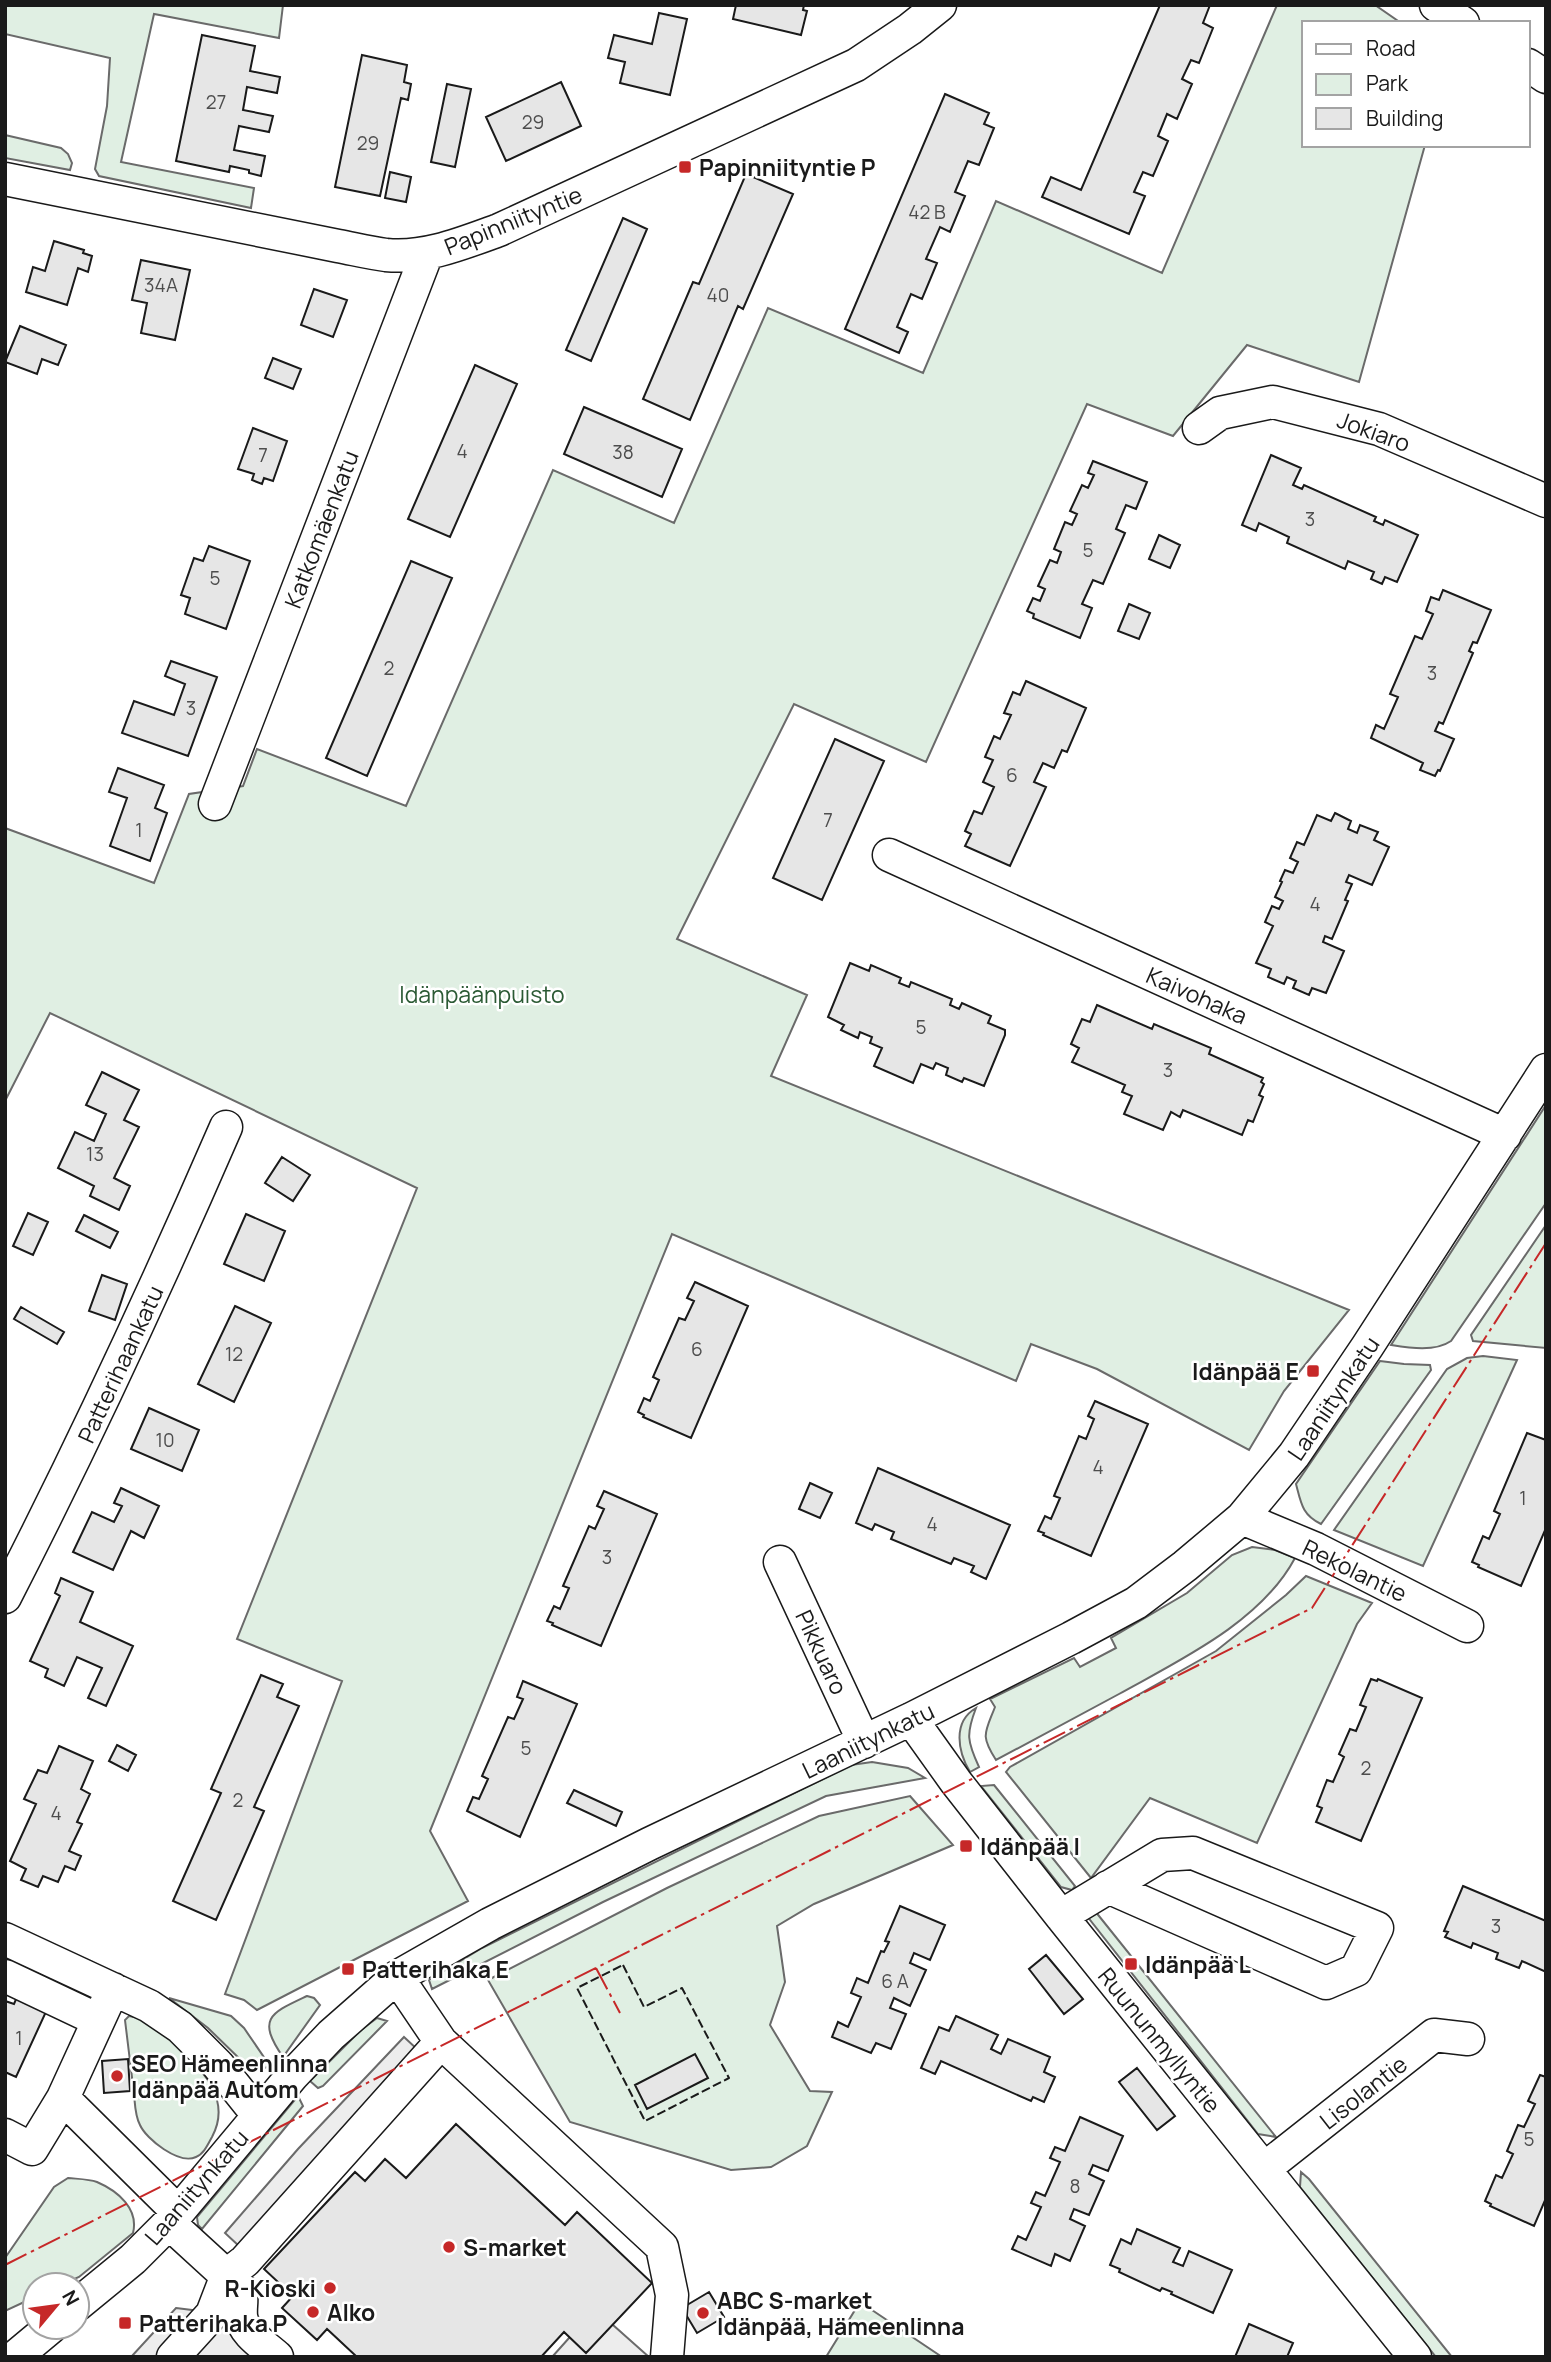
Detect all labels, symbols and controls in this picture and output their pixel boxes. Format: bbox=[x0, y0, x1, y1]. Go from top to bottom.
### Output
legend bbox=[1302, 21, 1530, 147]
text: Road bbox=[1366, 34, 1416, 62]
text: Park bbox=[1366, 69, 1408, 97]
house number: 27 bbox=[206, 89, 226, 115]
text: Building bbox=[1366, 104, 1443, 132]
house number: 29 bbox=[522, 109, 544, 135]
house number: 29 bbox=[357, 130, 379, 156]
place label: Papinniityntie P bbox=[699, 151, 875, 183]
marker: Papinniityntie P bbox=[677, 159, 693, 175]
street label: Papinniityntie bbox=[439, 178, 587, 262]
house number: 42 B bbox=[908, 199, 946, 225]
house number: 34A bbox=[144, 272, 178, 298]
house number: 40 bbox=[707, 282, 729, 308]
street label: Jokiaro bbox=[1333, 403, 1415, 459]
house number: 4 bbox=[456, 438, 468, 464]
house number: 38 bbox=[612, 439, 634, 465]
house number: 7 bbox=[258, 442, 268, 468]
street label: Katkomäenkatu bbox=[276, 446, 366, 612]
house number: 3 bbox=[1305, 506, 1315, 532]
house number: 5 bbox=[1083, 537, 1094, 563]
house number: 5 bbox=[210, 565, 221, 591]
house number: 2 bbox=[384, 655, 394, 681]
house number: 3 bbox=[1427, 660, 1437, 686]
house number: 3 bbox=[186, 695, 196, 721]
house number: 6 bbox=[1006, 762, 1018, 788]
house number: 7 bbox=[823, 807, 833, 833]
house number: 1 bbox=[135, 817, 143, 843]
house number: 4 bbox=[1309, 891, 1321, 917]
street label: Kaivohaka bbox=[1142, 959, 1252, 1031]
park label: Idänpäänpuisto bbox=[399, 978, 565, 1010]
house number: 5 bbox=[916, 1014, 927, 1040]
house number: 3 bbox=[1163, 1057, 1173, 1083]
house number: 13 bbox=[86, 1141, 104, 1167]
street label: Patterihaankatu bbox=[70, 1280, 170, 1448]
street label: Laaniitynkatu bbox=[1280, 1330, 1386, 1466]
house number: 6 bbox=[691, 1336, 703, 1362]
house number: 12 bbox=[225, 1341, 243, 1367]
place label: Idänpää E bbox=[1192, 1355, 1299, 1387]
marker: Idänpää E bbox=[1305, 1363, 1321, 1379]
house number: 10 bbox=[155, 1427, 175, 1453]
house number: 4 bbox=[1092, 1454, 1104, 1480]
house number: 1 bbox=[1519, 1485, 1527, 1511]
house number: 4 bbox=[926, 1511, 938, 1537]
street label: Rekolantie bbox=[1297, 1531, 1413, 1609]
house number: 3 bbox=[602, 1544, 612, 1570]
street label: Pikkuaro bbox=[788, 1604, 856, 1700]
street label: Laaniitynkatu bbox=[797, 1694, 939, 1786]
house number: 5 bbox=[521, 1735, 532, 1761]
house number: 2 bbox=[1361, 1755, 1371, 1781]
house number: 2 bbox=[233, 1787, 243, 1813]
house number: 4 bbox=[50, 1800, 62, 1826]
place label: Idänpää I bbox=[980, 1830, 1080, 1862]
marker: Idänpää I bbox=[958, 1838, 974, 1854]
house number: 3 bbox=[1491, 1913, 1501, 1939]
place label: Idänpää L bbox=[1145, 1948, 1251, 1980]
place label: Patterihaka E bbox=[362, 1953, 509, 1985]
marker: Idänpää L bbox=[1123, 1956, 1139, 1972]
marker: Patterihaka E bbox=[340, 1961, 356, 1977]
street label: Ruununmyllyntie bbox=[1091, 1961, 1229, 2119]
house number: 6 A bbox=[881, 1968, 909, 1994]
house number: 1 bbox=[15, 2025, 23, 2051]
place label: SEO Hämeenlinna Idänpää Autom bbox=[131, 2047, 328, 2105]
street label: Lisolantie bbox=[1313, 2048, 1413, 2136]
marker: SEO Hämeenlinna Idänpää Autom bbox=[109, 2068, 125, 2084]
street label: Laaniitynkatu bbox=[137, 2122, 255, 2252]
house number: 5 bbox=[1524, 2126, 1535, 2152]
house number: 8 bbox=[1069, 2173, 1081, 2199]
place label: S-market bbox=[463, 2231, 567, 2263]
marker: S-market bbox=[441, 2239, 457, 2255]
north arrow bbox=[21, 2271, 91, 2341]
place label: R-Kioski bbox=[225, 2272, 316, 2304]
marker: R-Kioski bbox=[322, 2280, 338, 2296]
place label: ABC S-market Idänpää, Hämeenlinna bbox=[717, 2284, 965, 2342]
text: N bbox=[56, 2285, 86, 2310]
place label: Alko bbox=[327, 2296, 375, 2328]
marker: Alko bbox=[305, 2304, 321, 2320]
marker: ABC S-market Idänpää, Hämeenlinna bbox=[695, 2305, 711, 2321]
place label: Patterihaka P bbox=[139, 2307, 287, 2339]
marker: Patterihaka P bbox=[117, 2315, 133, 2331]

